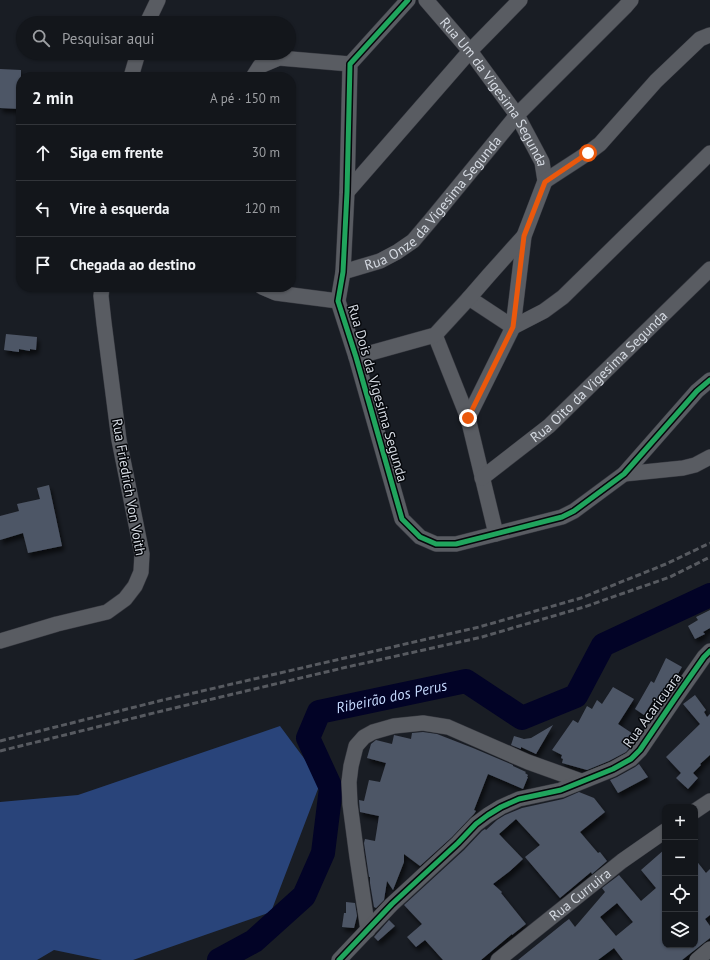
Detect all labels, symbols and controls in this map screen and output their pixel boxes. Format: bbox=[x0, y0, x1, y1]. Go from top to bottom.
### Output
street label: Rua Um da Vigesima Segunda bbox=[436, 14, 552, 168]
search box bbox=[16, 16, 296, 60]
icon: search bbox=[30, 27, 52, 49]
text: Pesquisar aqui bbox=[62, 29, 154, 48]
text: 2 min bbox=[32, 87, 73, 109]
text: A pé · 150 m bbox=[210, 90, 280, 107]
street label: Rua Onze da Vigesima Segunda bbox=[362, 132, 505, 274]
icon: ahead bbox=[32, 142, 54, 164]
text: Siga em frente bbox=[70, 143, 163, 162]
text: 30 m bbox=[252, 144, 280, 161]
route start bbox=[579, 144, 597, 162]
icon: left bbox=[32, 198, 54, 220]
text: Vire à esquerda bbox=[70, 199, 169, 218]
text: 120 m bbox=[245, 200, 280, 217]
icon: arrive bbox=[32, 254, 54, 276]
text: Chegada ao destino bbox=[70, 255, 196, 274]
street label: Rua Dois da Vigesima Segunda bbox=[344, 302, 412, 484]
street label: Rua Oito da Vigesima Segunda bbox=[527, 307, 671, 446]
route end bbox=[459, 409, 477, 427]
street label: Rua Friedrich Von Voith bbox=[108, 417, 150, 557]
street label: Rua Acaricuara bbox=[619, 669, 685, 751]
water label: Ribeirão dos Perus bbox=[334, 675, 449, 717]
map controls bbox=[662, 804, 698, 948]
button: + bbox=[662, 804, 698, 840]
button: − bbox=[662, 840, 698, 876]
street label: Rua Curruira bbox=[545, 864, 615, 925]
button: locate bbox=[662, 876, 698, 912]
button: layers bbox=[662, 912, 698, 948]

